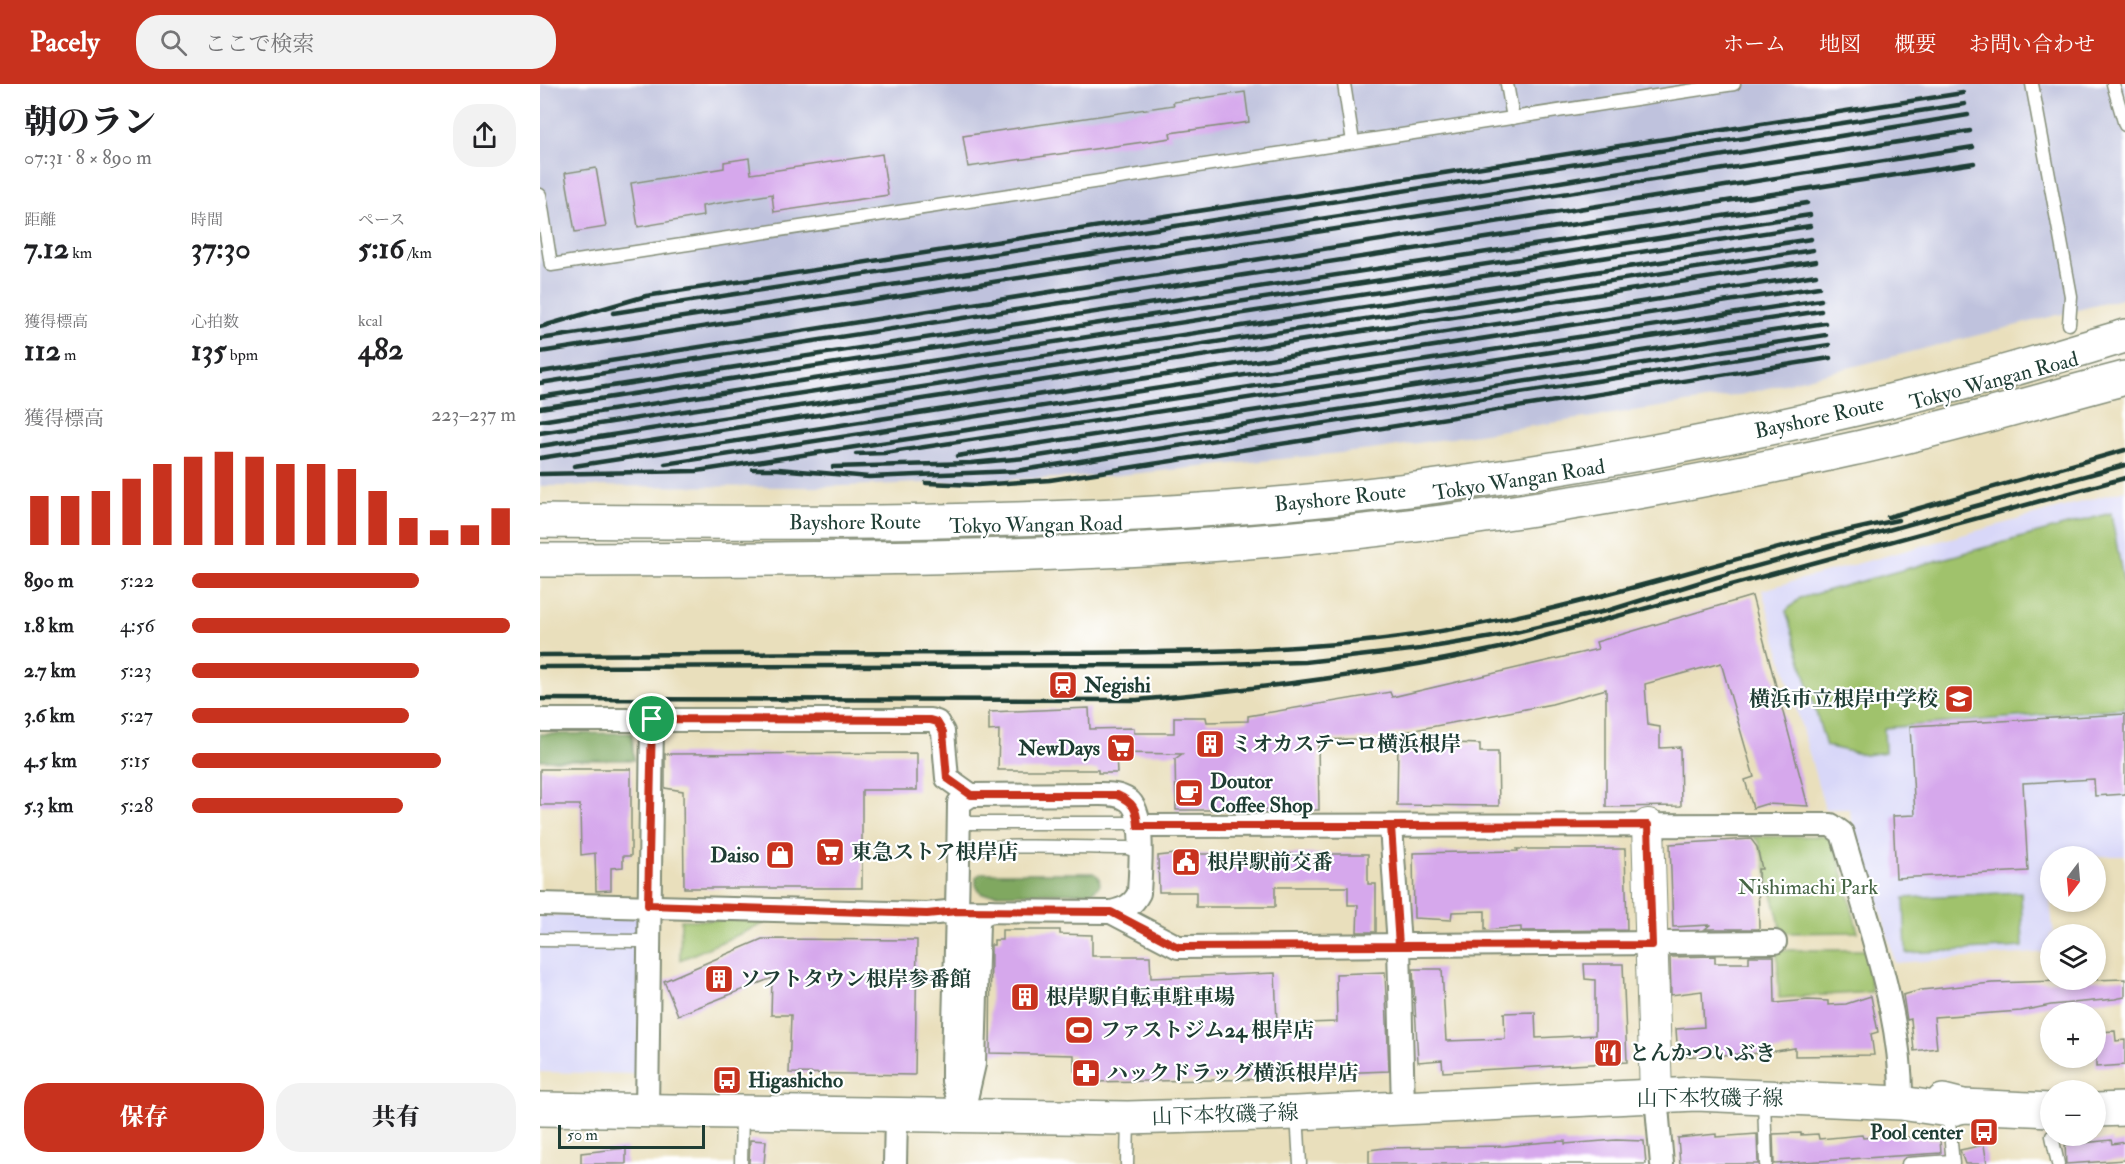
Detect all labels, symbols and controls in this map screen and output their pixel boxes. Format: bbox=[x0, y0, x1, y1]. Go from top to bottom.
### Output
search box bbox=[136, 15, 556, 69]
text: Pacely bbox=[30, 25, 100, 60]
icon: search bbox=[157, 26, 190, 59]
text: ここで検索 bbox=[205, 30, 315, 58]
text: ホーム bbox=[1723, 31, 1786, 58]
text: 地図 bbox=[1819, 31, 1861, 58]
text: 概要 bbox=[1894, 31, 1936, 58]
text: お問い合わせ bbox=[1969, 31, 2095, 58]
text: 朝のラン bbox=[24, 102, 156, 143]
button: share bbox=[453, 104, 516, 167]
text: 07:31 · 8 × 890 m bbox=[24, 145, 152, 170]
text: 距離 bbox=[24, 210, 56, 230]
text: 時間 bbox=[191, 210, 223, 230]
text: ペース bbox=[358, 210, 405, 230]
text: 7.12 bbox=[24, 230, 69, 267]
text: 37:30 bbox=[191, 230, 251, 267]
text: 5:16 bbox=[358, 230, 404, 267]
text: km bbox=[69, 243, 92, 263]
text: /km bbox=[404, 243, 432, 263]
text: kcal bbox=[358, 311, 383, 331]
text: 獲得標高 bbox=[24, 312, 88, 332]
text: 心拍数 bbox=[191, 312, 239, 332]
text: 482 bbox=[358, 331, 403, 368]
text: 112 bbox=[24, 332, 61, 369]
text: 135 bbox=[191, 332, 226, 369]
text: m bbox=[61, 345, 76, 365]
text: bpm bbox=[226, 345, 258, 365]
street label: Tokyo Wangan Road bbox=[1907, 345, 2082, 417]
street label: Bayshore Route bbox=[1752, 389, 1887, 445]
text: 223–237 m bbox=[431, 402, 516, 427]
text: 獲得標高 bbox=[24, 406, 104, 431]
street label: Tokyo Wangan Road bbox=[1431, 453, 1608, 507]
street label: Bayshore Route bbox=[1273, 477, 1408, 518]
street label: Bayshore Route bbox=[789, 508, 921, 536]
street label: Tokyo Wangan Road bbox=[949, 510, 1124, 540]
text: 890 m bbox=[24, 568, 74, 593]
text: 5:22 bbox=[120, 568, 154, 593]
text: 1.8 km bbox=[24, 613, 74, 638]
text: 4:56 bbox=[120, 613, 155, 638]
text: 2.7 km bbox=[24, 658, 76, 683]
text: 5:23 bbox=[120, 658, 152, 683]
station icon: Negishi bbox=[1047, 669, 1079, 701]
place label: Negishi bbox=[1083, 672, 1151, 699]
school or university icon: 横浜市立根岸中学校 bbox=[1943, 683, 1975, 715]
place label: 横浜市立根岸中学校 bbox=[1749, 686, 1938, 713]
pin bbox=[626, 693, 677, 744]
icon: arrive bbox=[635, 702, 668, 735]
text: 3.6 km bbox=[24, 703, 75, 728]
text: 5:27 bbox=[120, 703, 153, 728]
building icon: ミオカステーロ横浜根岸 bbox=[1194, 728, 1226, 760]
place label: ミオカステーロ横浜根岸 bbox=[1231, 731, 1461, 758]
supermarket icon: NewDays bbox=[1105, 732, 1137, 764]
place label: NewDays bbox=[1017, 735, 1100, 762]
text: 4.5 km bbox=[24, 748, 77, 773]
text: 5:15 bbox=[120, 748, 150, 773]
place label: Doutor Coffee Shop bbox=[1210, 768, 1313, 819]
cafe icon: Doutor Coffee Shop bbox=[1173, 777, 1205, 809]
text: 5.3 km bbox=[24, 793, 73, 818]
text: 5:28 bbox=[120, 793, 153, 818]
supermarket icon: 東急ストア根岸店 bbox=[814, 836, 846, 868]
shop icon: Daiso bbox=[764, 839, 796, 871]
place label: 東急ストア根岸店 bbox=[851, 839, 1018, 866]
place label: Daiso bbox=[710, 842, 759, 869]
public building icon: 根岸駅前交番 bbox=[1170, 846, 1202, 878]
north arrow bbox=[2040, 846, 2106, 912]
map controls bbox=[2040, 846, 2106, 1146]
place label: 根岸駅前交番 bbox=[1207, 849, 1333, 876]
park label: Nishimachi Park bbox=[1738, 874, 1878, 901]
button: layers bbox=[2040, 924, 2106, 990]
building icon: ソフトタウン根岸参番館 bbox=[703, 963, 735, 995]
place label: ソフトタウン根岸参番館 bbox=[740, 966, 971, 993]
building icon: 根岸駅自転車駐車場 bbox=[1009, 981, 1041, 1013]
place label: 根岸駅自転車駐車場 bbox=[1046, 984, 1235, 1011]
button: + bbox=[2040, 1002, 2106, 1068]
sports icon: ファストジム24 根岸店 bbox=[1063, 1014, 1095, 1046]
place label: ファストジム24 根岸店 bbox=[1100, 1017, 1314, 1044]
restaurant icon: とんかついぶき bbox=[1592, 1037, 1624, 1069]
place label: とんかついぶき bbox=[1629, 1040, 1776, 1067]
pharmacy icon: ハックドラッグ横浜根岸店 bbox=[1070, 1057, 1102, 1089]
place label: ハックドラッグ横浜根岸店 bbox=[1107, 1060, 1359, 1087]
bus stop icon: Higashicho bbox=[711, 1064, 743, 1096]
place label: Higashicho bbox=[748, 1067, 843, 1094]
button: − bbox=[2040, 1080, 2106, 1146]
button: 保存 bbox=[24, 1083, 264, 1152]
button: 共有 bbox=[276, 1083, 516, 1152]
street label: 山下本牧磯子線 bbox=[1637, 1085, 1784, 1112]
street label: 山下本牧磯子線 bbox=[1151, 1099, 1299, 1131]
bus stop icon: Pool center bbox=[1968, 1116, 2000, 1148]
place label: Pool center bbox=[1870, 1119, 1964, 1146]
scale bar bbox=[558, 1122, 705, 1150]
text: 50 m bbox=[567, 1125, 598, 1145]

